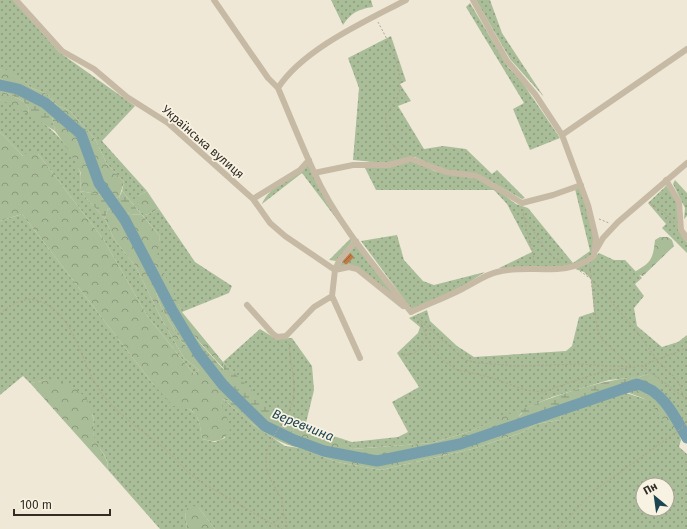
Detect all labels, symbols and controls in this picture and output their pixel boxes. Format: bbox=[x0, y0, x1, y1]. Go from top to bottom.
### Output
street label: Українська вулиця bbox=[159, 103, 247, 181]
water label: Веревчина bbox=[270, 406, 336, 444]
north arrow bbox=[635, 477, 675, 517]
text: Пн bbox=[641, 480, 660, 498]
scale bar bbox=[14, 491, 110, 517]
text: 100 m bbox=[20, 498, 52, 512]

